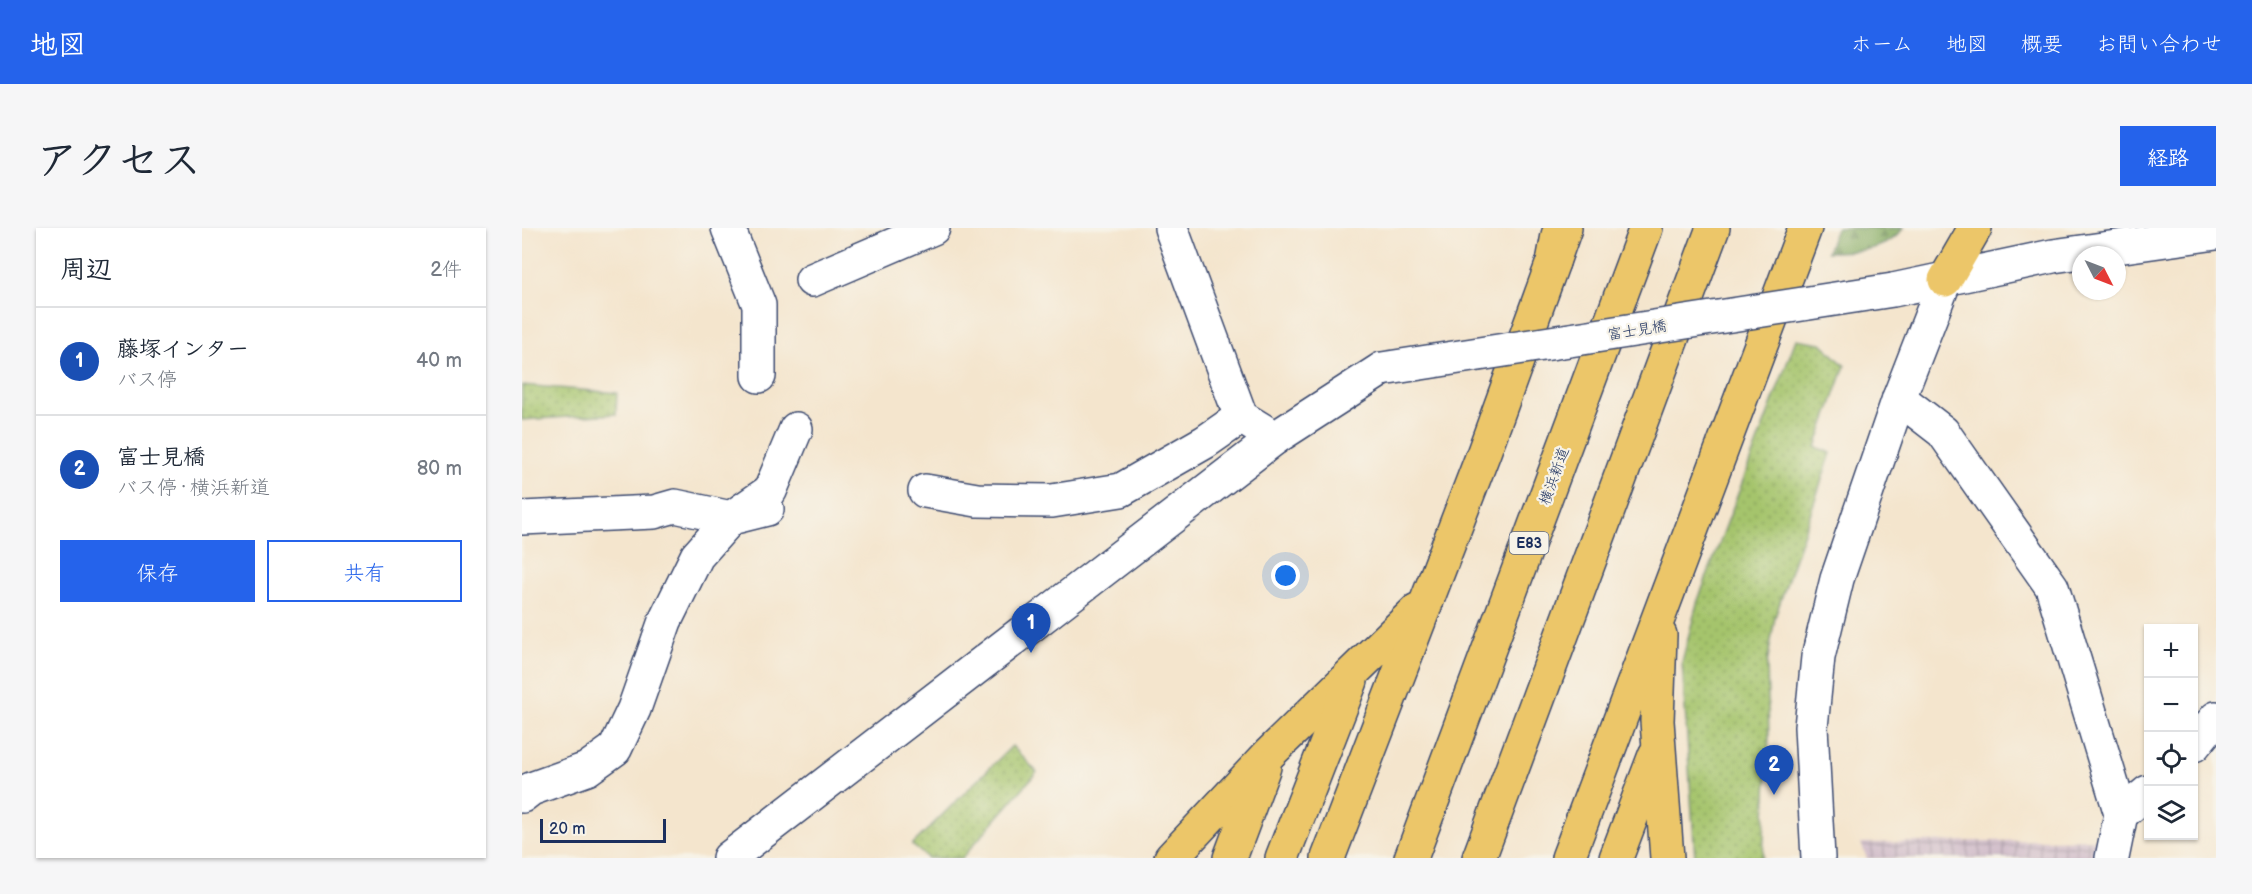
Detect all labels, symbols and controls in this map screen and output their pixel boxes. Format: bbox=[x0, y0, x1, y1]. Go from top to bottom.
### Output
text: 地図 bbox=[30, 29, 86, 62]
text: ホーム bbox=[1851, 32, 1913, 57]
text: 地図 bbox=[1946, 32, 1988, 57]
text: 概要 bbox=[2021, 32, 2063, 57]
text: お問い合わせ bbox=[2096, 32, 2222, 57]
button: 経路 bbox=[2120, 126, 2216, 186]
text: アクセス bbox=[36, 136, 201, 187]
north arrow bbox=[2072, 246, 2126, 300]
text: 周辺 bbox=[60, 255, 112, 286]
text: 2件 bbox=[430, 258, 462, 282]
street label: 富士見橋 bbox=[1606, 316, 1668, 345]
text: 藤塚インター bbox=[117, 336, 249, 363]
text: 1 bbox=[75, 349, 84, 373]
text: 40 m bbox=[416, 349, 462, 373]
text: バス停 bbox=[117, 368, 177, 392]
text: 富士見橋 bbox=[117, 444, 205, 471]
street label: 横浜新道 bbox=[1535, 445, 1574, 508]
text: 2 bbox=[74, 457, 85, 481]
text: 80 m bbox=[417, 457, 462, 481]
text: バス停 · 横浜新道 bbox=[117, 476, 270, 500]
road number: E83 bbox=[1510, 532, 1548, 554]
button: 保存 bbox=[60, 540, 255, 602]
button: 共有 bbox=[267, 540, 462, 602]
your location bbox=[1271, 561, 1300, 590]
pin: 1 bbox=[1012, 604, 1050, 653]
map controls bbox=[2144, 624, 2198, 840]
button: + bbox=[2144, 624, 2198, 678]
button: − bbox=[2144, 678, 2198, 732]
button: locate bbox=[2144, 732, 2198, 786]
pin: 2 bbox=[1754, 746, 1794, 795]
button: layers bbox=[2144, 786, 2198, 840]
scale bar bbox=[540, 816, 666, 844]
text: 20 m bbox=[549, 820, 585, 839]

